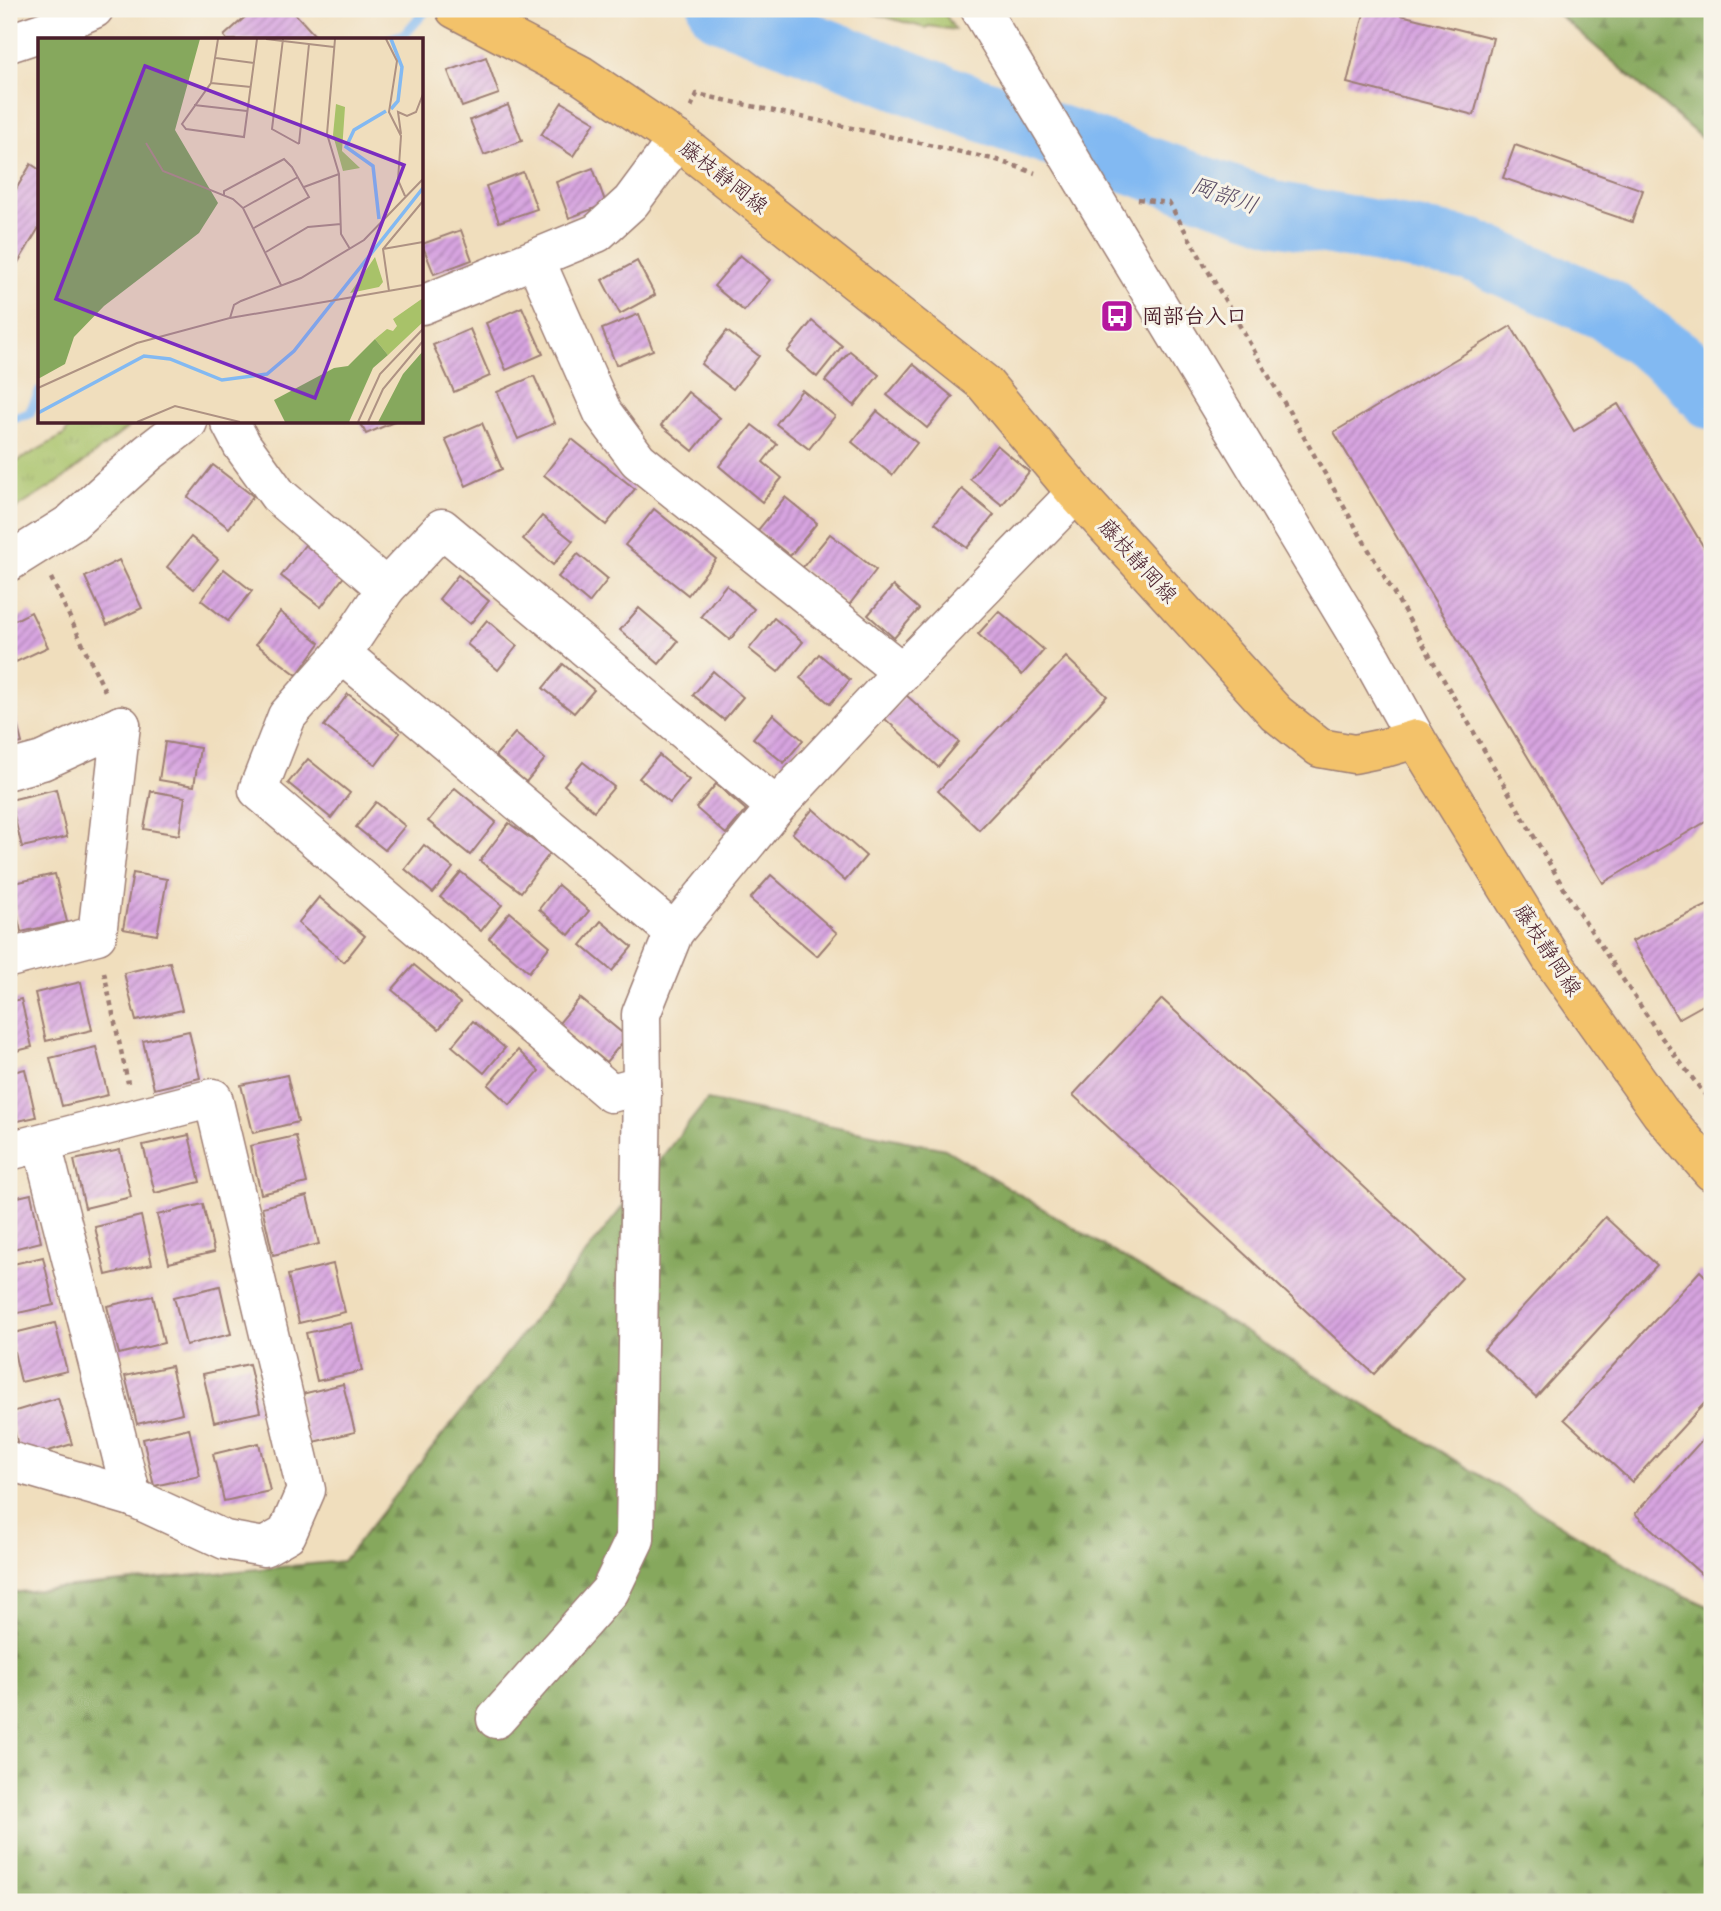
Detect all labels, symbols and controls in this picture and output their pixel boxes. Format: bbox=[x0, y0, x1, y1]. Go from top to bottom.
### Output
inset map bbox=[38, 38, 424, 424]
street label: 藤枝静岡線 bbox=[675, 135, 773, 219]
water label: 岡部川 bbox=[1188, 171, 1262, 219]
bus stop icon: 岡部台入口 bbox=[1098, 297, 1136, 335]
place label: 岡部台入口 bbox=[1142, 304, 1247, 328]
street label: 藤枝静岡線 bbox=[1094, 514, 1182, 608]
street label: 藤枝静岡線 bbox=[1509, 899, 1587, 1001]

